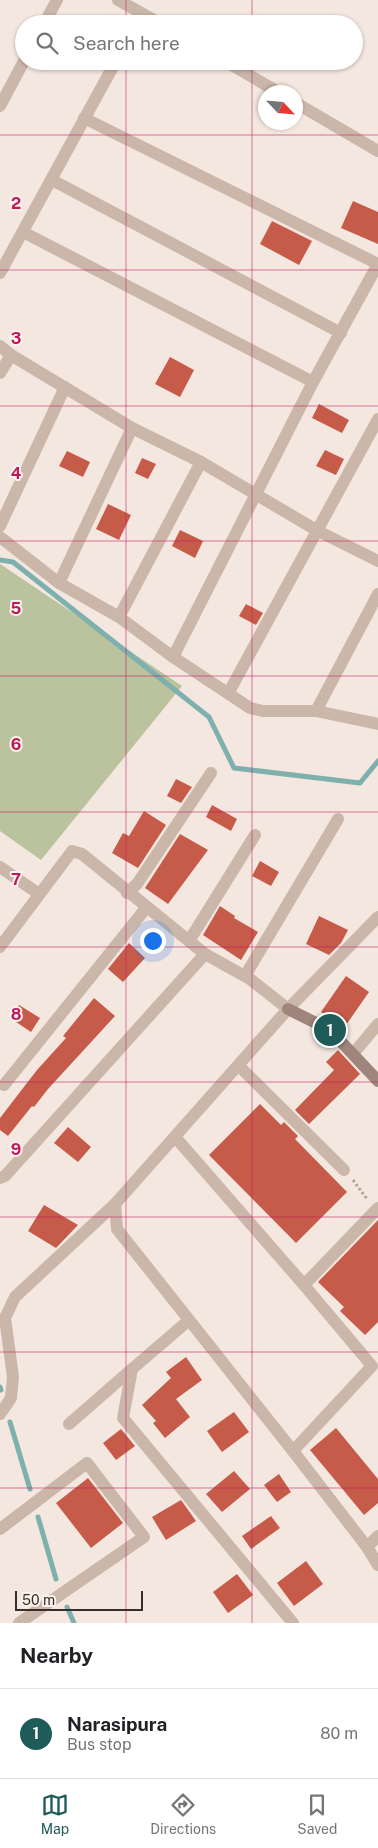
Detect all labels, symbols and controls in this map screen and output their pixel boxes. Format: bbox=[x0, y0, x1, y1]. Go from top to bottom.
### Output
search box bbox=[15, 15, 363, 70]
icon: search bbox=[33, 29, 61, 57]
text: Search here bbox=[73, 32, 180, 54]
north arrow bbox=[258, 85, 303, 130]
text: 2 bbox=[11, 194, 21, 213]
text: 3 bbox=[11, 329, 21, 348]
text: 4 bbox=[11, 464, 22, 483]
text: 5 bbox=[11, 599, 22, 618]
text: 6 bbox=[11, 735, 21, 754]
text: 7 bbox=[11, 870, 21, 889]
your location bbox=[140, 928, 166, 954]
text: 8 bbox=[11, 1005, 22, 1024]
pin: 1 bbox=[314, 1011, 346, 1049]
text: 9 bbox=[11, 1140, 21, 1159]
scale bar bbox=[15, 1588, 142, 1611]
text: 50 m bbox=[22, 1592, 55, 1608]
text: Nearby bbox=[20, 1643, 93, 1668]
text: Narasipura bbox=[67, 1713, 167, 1735]
text: 1 bbox=[33, 1724, 39, 1743]
text: 80 m bbox=[320, 1724, 358, 1743]
text: Bus stop bbox=[67, 1735, 131, 1754]
tab: Map bbox=[41, 1791, 69, 1837]
tab: Directions bbox=[150, 1791, 216, 1837]
tab: Saved bbox=[297, 1791, 337, 1837]

